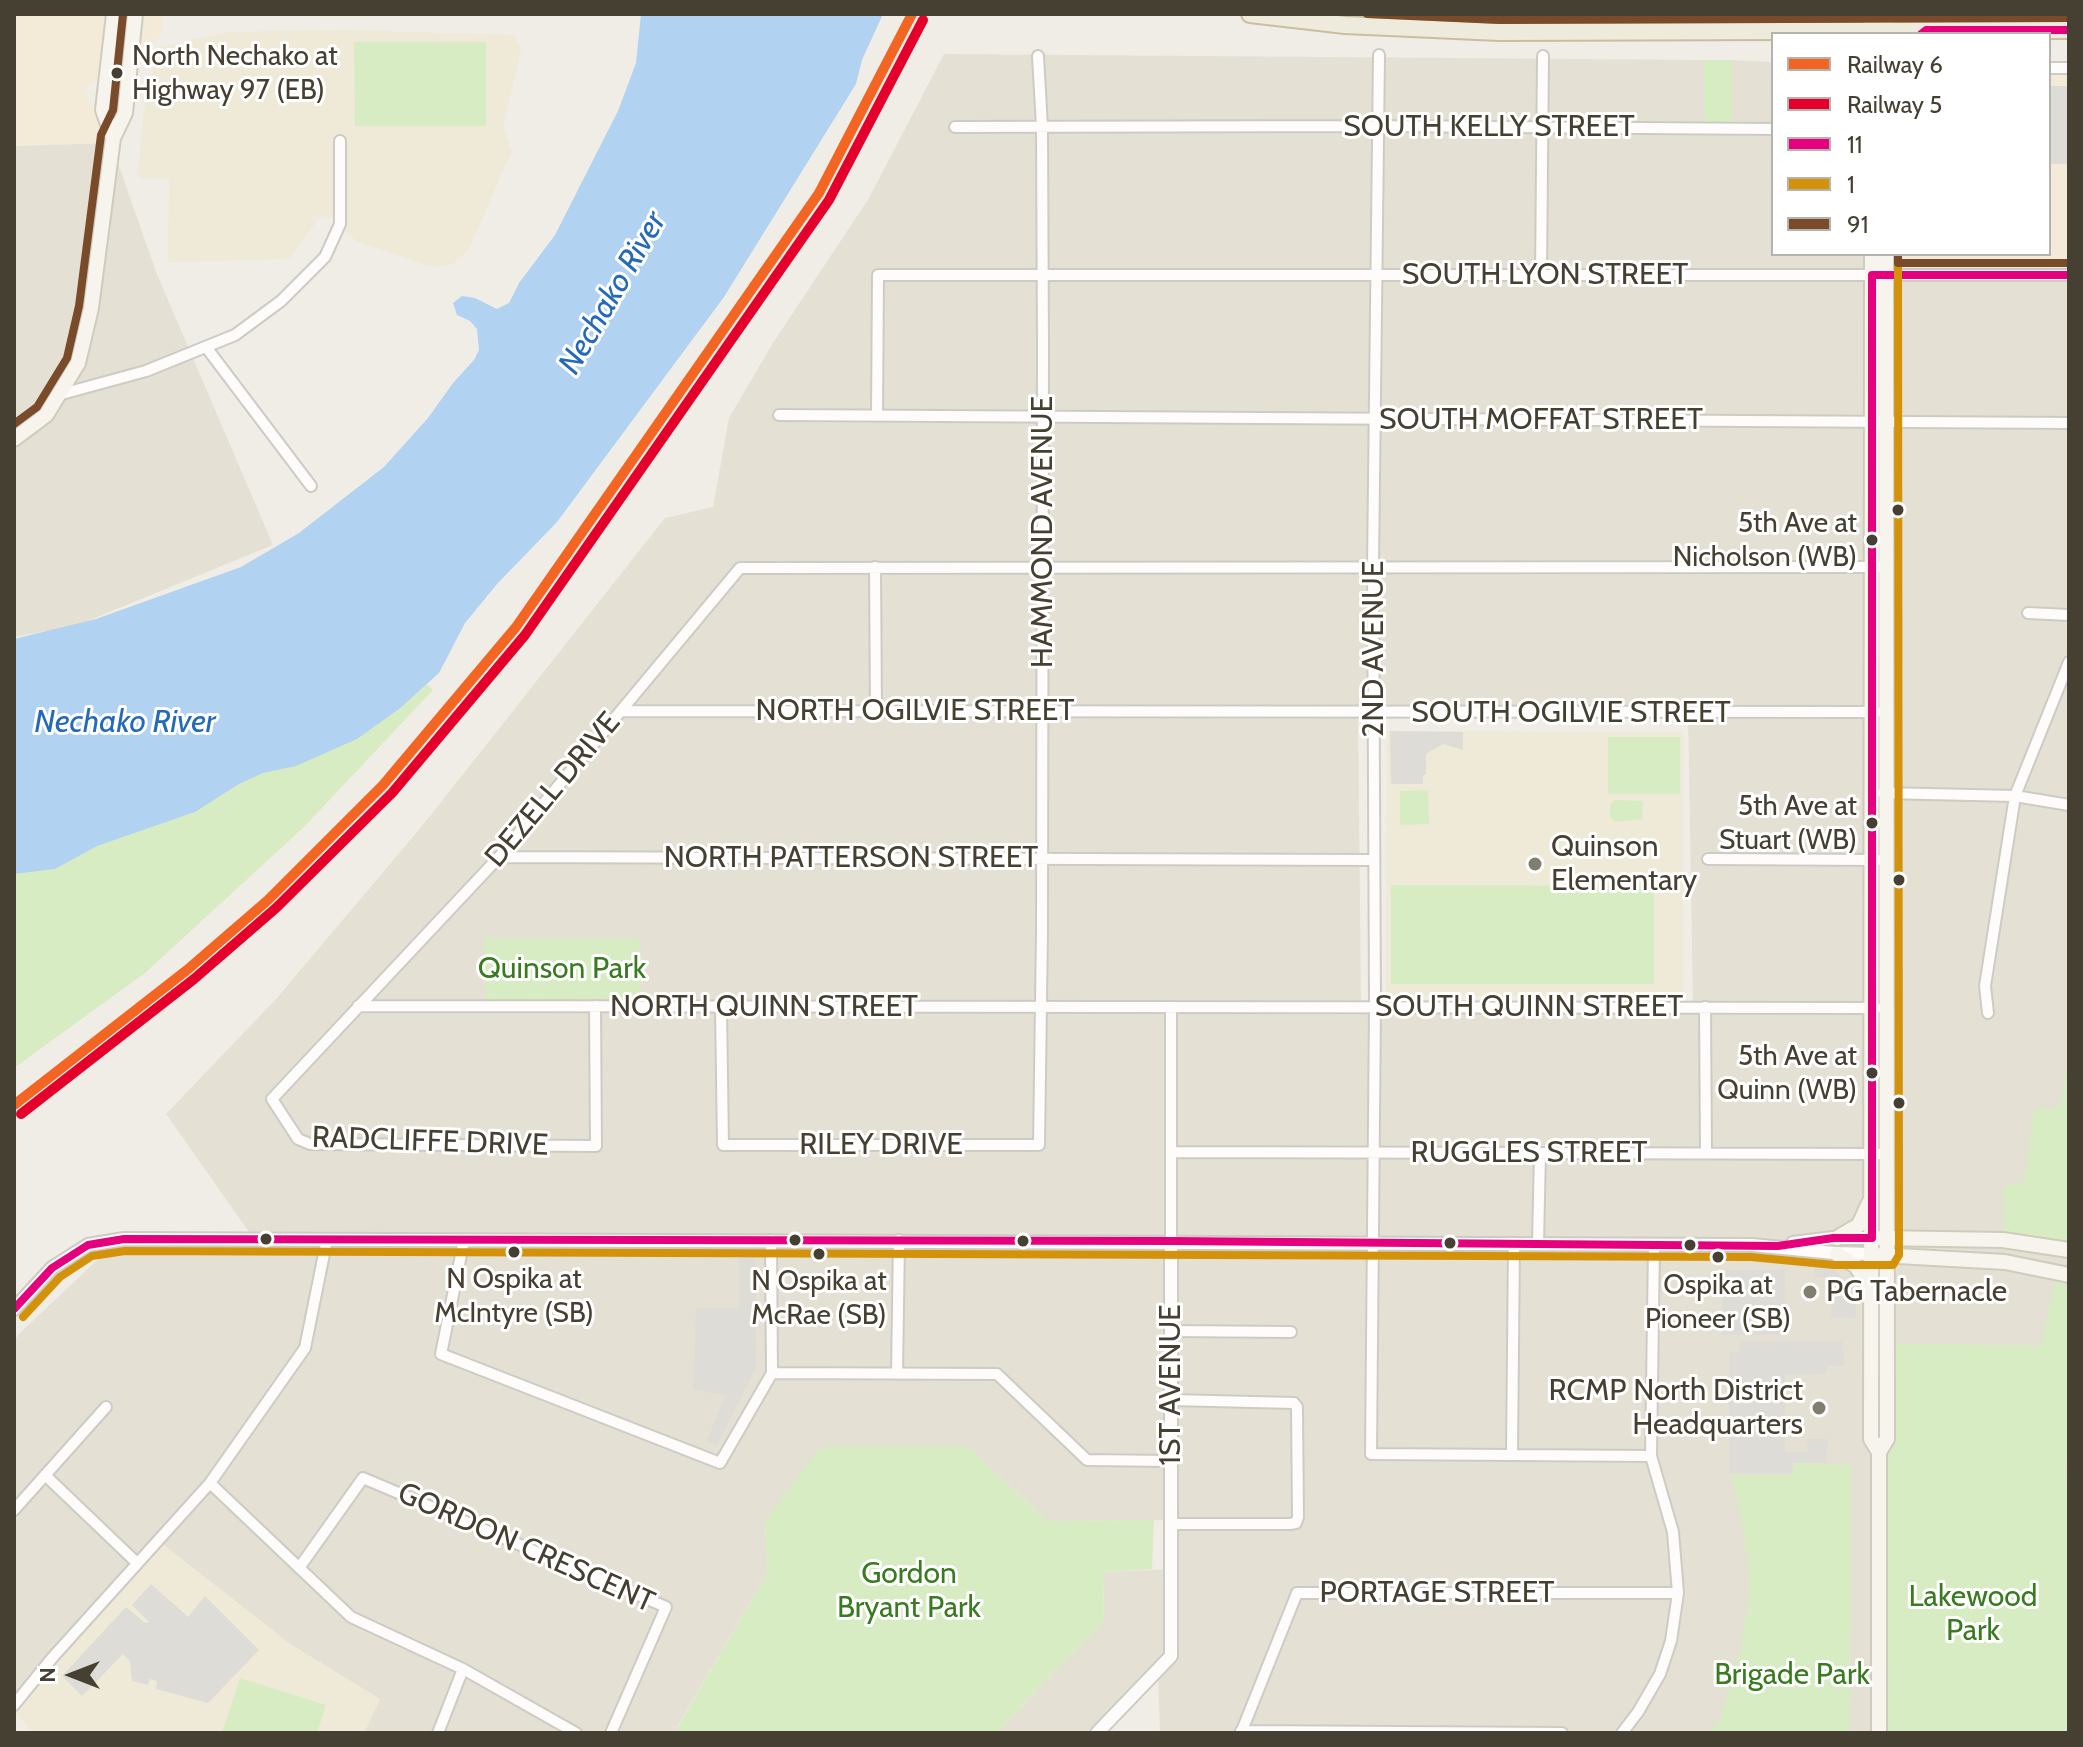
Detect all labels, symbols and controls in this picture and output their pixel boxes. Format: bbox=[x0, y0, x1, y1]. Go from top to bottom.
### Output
legend bbox=[1771, 32, 2051, 256]
place label: North Nechako at Highway 97 (EB) bbox=[132, 40, 338, 106]
text: Railway 6 bbox=[1847, 50, 1943, 79]
marker: North Nechako at Highway 97 (EB) bbox=[109, 65, 125, 81]
text: Railway 5 bbox=[1847, 90, 1942, 119]
street label: SOUTH KELLY STREET bbox=[1343, 109, 1635, 145]
text: 11 bbox=[1847, 130, 1863, 159]
text: 1 bbox=[1847, 170, 1855, 199]
water label: Nechako River bbox=[551, 205, 675, 381]
text: 91 bbox=[1847, 210, 1868, 239]
street label: SOUTH LYON STREET bbox=[1402, 257, 1688, 293]
street label: HAMMOND AVENUE bbox=[1025, 396, 1061, 668]
street label: SOUTH MOFFAT STREET bbox=[1379, 402, 1703, 438]
unlabelled marker bbox=[1890, 502, 1906, 518]
place label: 5th Ave at Nicholson (WB) bbox=[1673, 507, 1857, 573]
marker: 5th Ave at Nicholson (WB) bbox=[1864, 532, 1880, 548]
street label: 2ND AVENUE bbox=[1356, 561, 1392, 737]
street label: NORTH OGILVIE STREET bbox=[756, 693, 1074, 729]
street label: SOUTH OGILVIE STREET bbox=[1411, 695, 1731, 731]
water label: Nechako River bbox=[34, 704, 216, 742]
street label: DEZELL DRIVE bbox=[478, 705, 628, 875]
place label: 5th Ave at Stuart (WB) bbox=[1719, 790, 1857, 856]
marker: 5th Ave at Stuart (WB) bbox=[1864, 815, 1880, 831]
place label: Quinson Elementary bbox=[1551, 829, 1697, 900]
street label: NORTH PATTERSON STREET bbox=[664, 840, 1038, 876]
marker: Quinson Elementary bbox=[1526, 855, 1544, 873]
unlabelled marker bbox=[1891, 872, 1907, 888]
park label: Quinson Park bbox=[478, 951, 646, 987]
street label: NORTH QUINN STREET bbox=[610, 989, 918, 1025]
street label: SOUTH QUINN STREET bbox=[1375, 989, 1683, 1025]
place label: 5th Ave at Quinn (WB) bbox=[1717, 1040, 1857, 1106]
marker: 5th Ave at Quinn (WB) bbox=[1864, 1065, 1880, 1081]
unlabelled marker bbox=[1891, 1095, 1907, 1111]
street label: RADCLIFFE DRIVE bbox=[311, 1120, 549, 1164]
street label: RILEY DRIVE bbox=[799, 1127, 963, 1163]
street label: RUGGLES STREET bbox=[1411, 1135, 1647, 1171]
unlabelled marker bbox=[258, 1231, 274, 1247]
unlabelled marker bbox=[787, 1232, 803, 1248]
unlabelled marker bbox=[1015, 1233, 1031, 1249]
unlabelled marker bbox=[1442, 1235, 1458, 1251]
unlabelled marker bbox=[1682, 1237, 1698, 1253]
marker: N Ospika at McIntyre (SB) bbox=[506, 1244, 522, 1260]
marker: N Ospika at McRae (SB) bbox=[811, 1246, 827, 1262]
marker: Ospika at Pioneer (SB) bbox=[1710, 1249, 1726, 1265]
place label: N Ospika at McIntyre (SB) bbox=[434, 1263, 594, 1329]
place label: N Ospika at McRae (SB) bbox=[751, 1265, 887, 1331]
place label: Ospika at Pioneer (SB) bbox=[1645, 1269, 1791, 1335]
place label: PG Tabernacle bbox=[1826, 1274, 2007, 1310]
marker: PG Tabernacle bbox=[1801, 1283, 1819, 1301]
street label: 1ST AVENUE bbox=[1153, 1304, 1189, 1466]
place label: RCMP North District Headquarters bbox=[1548, 1373, 1803, 1444]
marker: RCMP North District Headquarters bbox=[1810, 1399, 1828, 1417]
street label: GORDON CRESCENT bbox=[392, 1475, 660, 1621]
park label: Gordon Bryant Park bbox=[837, 1556, 981, 1626]
street label: PORTAGE STREET bbox=[1320, 1575, 1554, 1611]
park label: Lakewood Park bbox=[1909, 1579, 2037, 1650]
north arrow bbox=[32, 1635, 112, 1715]
park label: Brigade Park bbox=[1714, 1657, 1870, 1693]
text: N bbox=[34, 1667, 61, 1683]

